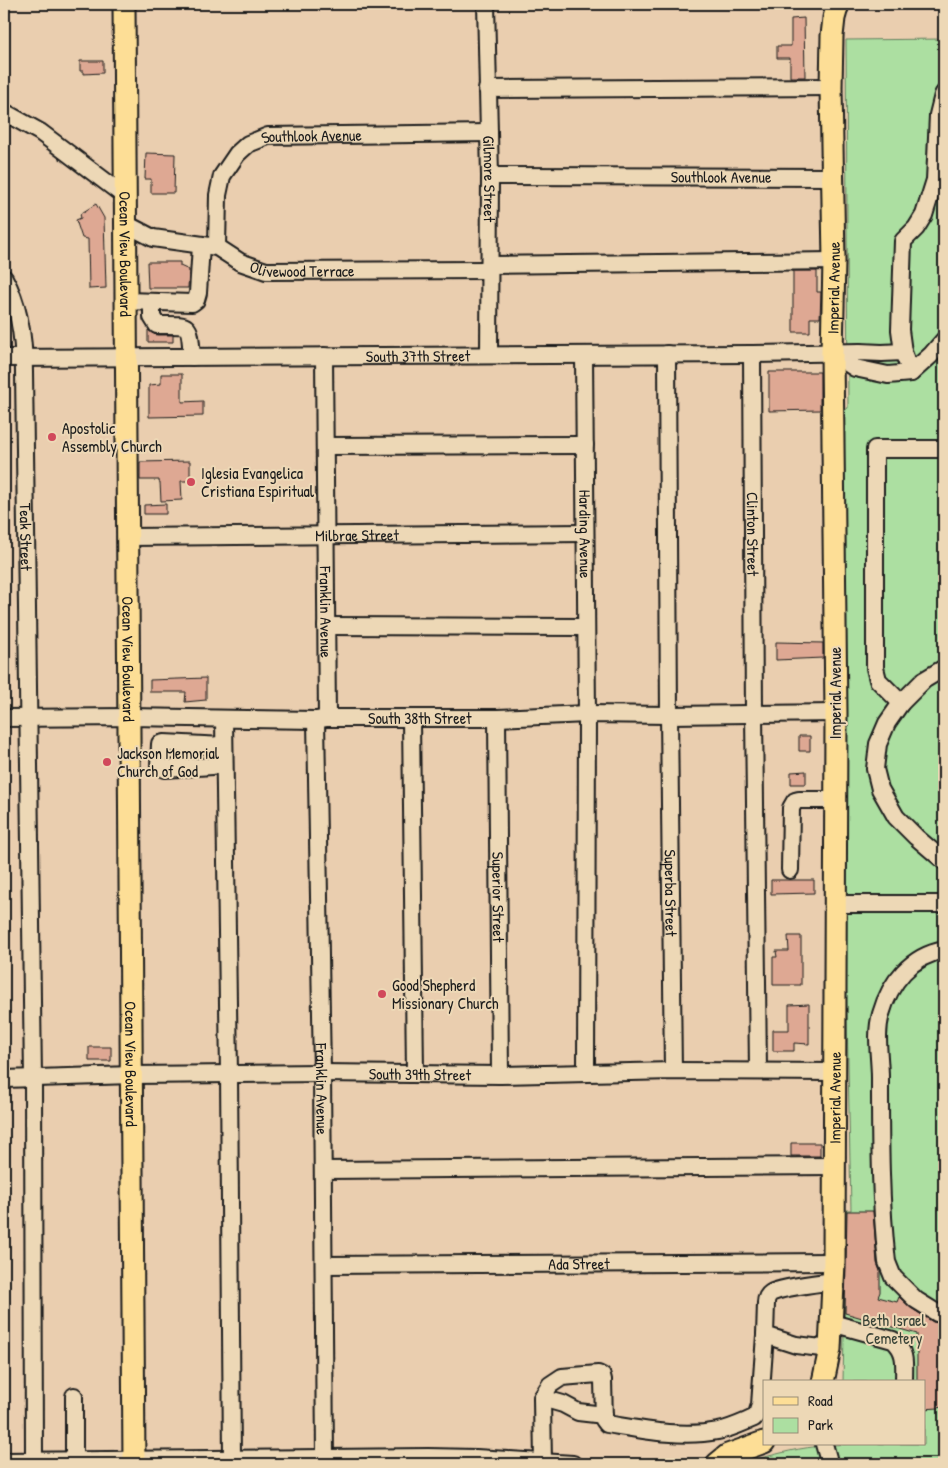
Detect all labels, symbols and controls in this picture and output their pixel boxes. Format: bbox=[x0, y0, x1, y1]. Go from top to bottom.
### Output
street label: Southlook Avenue bbox=[258, 124, 363, 149]
street label: Gilmore Street bbox=[478, 135, 501, 223]
street label: Southlook Avenue bbox=[671, 166, 772, 188]
street label: Ocean View Boulevard bbox=[114, 191, 137, 317]
street label: Imperial Avenue bbox=[821, 241, 845, 334]
street label: Olivewood Terrace bbox=[247, 255, 355, 282]
street label: South 37th Street bbox=[366, 345, 471, 367]
place label: Apostolic Assembly Church bbox=[62, 417, 162, 457]
marker: Apostolic Assembly Church bbox=[46, 431, 58, 443]
place label: Iglesia Evangelica Cristiana Espiritual bbox=[201, 462, 315, 502]
marker: Iglesia Evangelica Cristiana Espiritual bbox=[185, 476, 197, 488]
street label: Harding Avenue bbox=[574, 490, 597, 579]
street label: Clinton Street bbox=[742, 492, 764, 577]
street label: Teak Street bbox=[15, 503, 38, 571]
street label: Milbrae Street bbox=[315, 524, 399, 546]
street label: Franklin Avenue bbox=[315, 565, 338, 659]
street label: Ocean View Boulevard bbox=[117, 596, 140, 722]
street label: Imperial Avenue bbox=[824, 646, 846, 739]
street label: South 38th Street bbox=[368, 707, 472, 729]
place label: Jackson Memorial Church of God bbox=[117, 742, 220, 782]
marker: Jackson Memorial Church of God bbox=[101, 756, 113, 768]
street label: Superba Street bbox=[660, 849, 682, 937]
street label: Superior Street bbox=[487, 852, 510, 943]
place label: Good Shepherd Missionary Church bbox=[392, 974, 499, 1014]
marker: Good Shepherd Missionary Church bbox=[376, 988, 388, 1000]
street label: Ocean View Boulevard bbox=[120, 1001, 143, 1127]
street label: Franklin Avenue bbox=[310, 1042, 333, 1136]
street label: Imperial Avenue bbox=[823, 1051, 846, 1144]
street label: South 39th Street bbox=[369, 1063, 472, 1086]
street label: Ada Street bbox=[548, 1252, 610, 1275]
park label: Beth Israel Cemetery bbox=[862, 1309, 926, 1349]
legend bbox=[763, 1380, 926, 1446]
text: Road bbox=[808, 1390, 833, 1411]
text: Park bbox=[808, 1414, 833, 1435]

